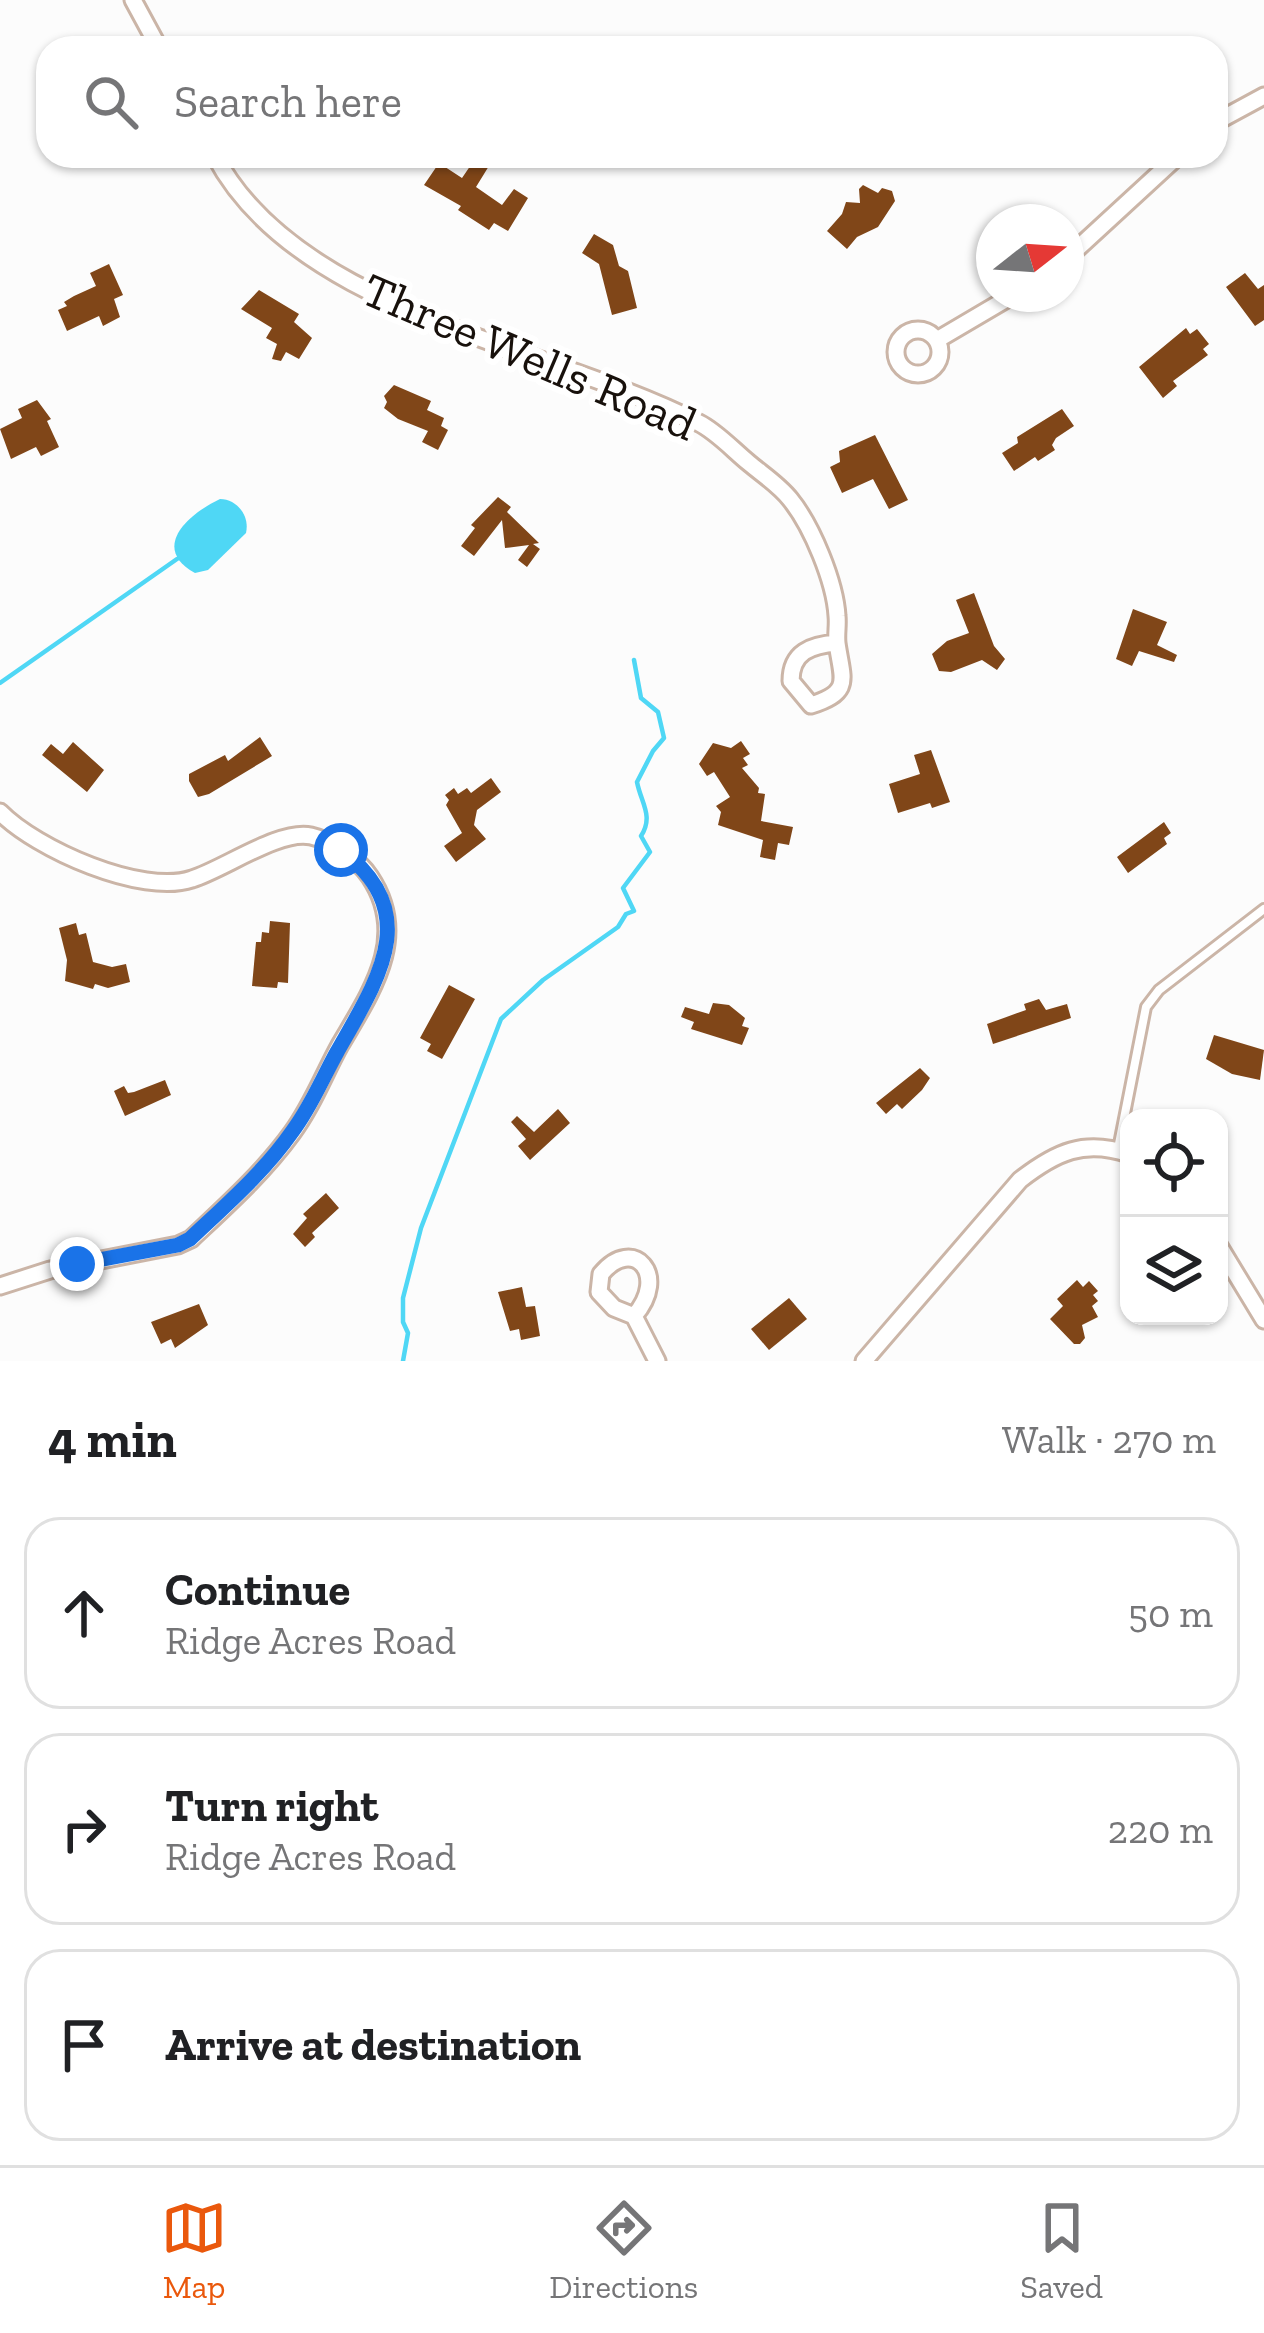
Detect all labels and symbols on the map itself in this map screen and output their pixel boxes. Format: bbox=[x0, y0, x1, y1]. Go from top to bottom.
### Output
north arrow bbox=[976, 204, 1084, 312]
street label: Three Wells Road bbox=[354, 260, 705, 452]
route start bbox=[314, 823, 368, 877]
route end bbox=[50, 1237, 104, 1291]

